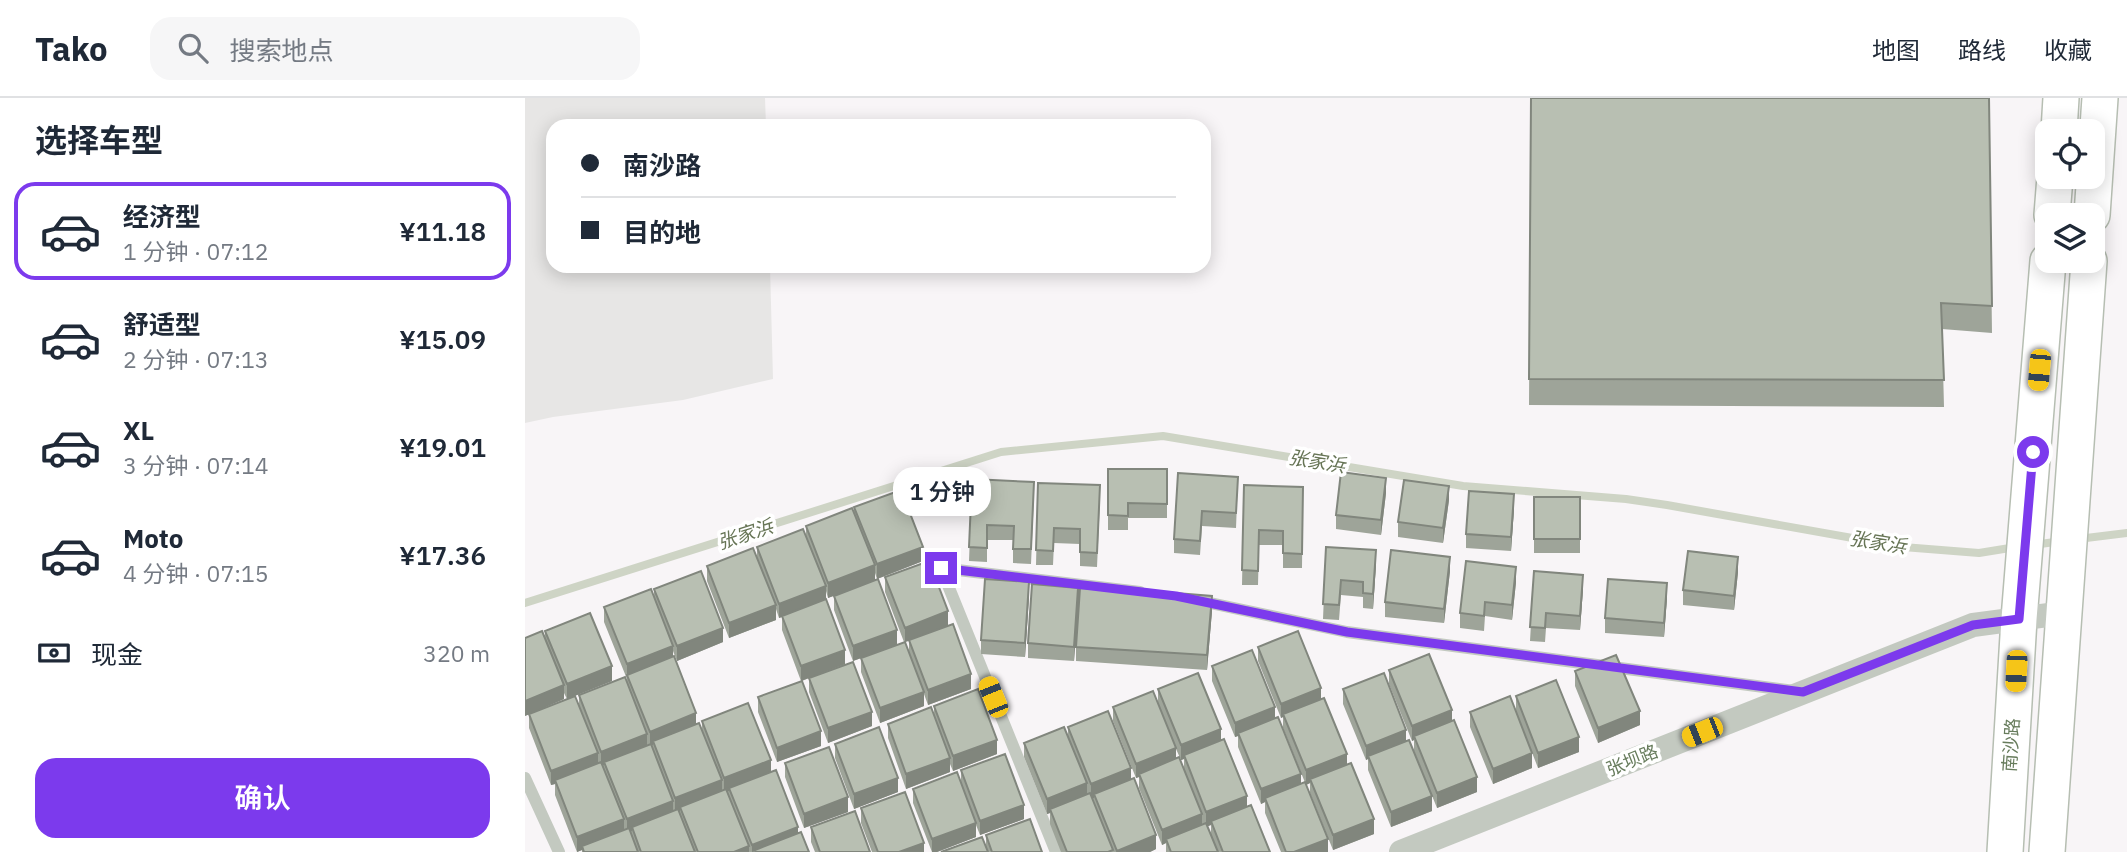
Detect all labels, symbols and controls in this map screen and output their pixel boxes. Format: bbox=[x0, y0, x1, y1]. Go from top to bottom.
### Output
search box bbox=[150, 17, 640, 80]
text: Tako bbox=[35, 27, 108, 70]
icon: search bbox=[174, 29, 212, 67]
text: 搜索地点 bbox=[230, 33, 334, 67]
text: 地图 bbox=[1872, 34, 1920, 66]
text: 路线 bbox=[1958, 34, 2006, 66]
text: 收藏 bbox=[2044, 34, 2092, 66]
text: 选择车型 bbox=[35, 119, 163, 161]
map controls bbox=[2035, 119, 2105, 273]
button: locate bbox=[2035, 119, 2105, 189]
text: 南沙路 bbox=[623, 148, 701, 182]
text: 经济型 bbox=[123, 199, 201, 233]
icon: car bbox=[39, 200, 102, 263]
button: layers bbox=[2035, 203, 2105, 273]
text: ¥11.18 bbox=[399, 214, 486, 248]
text: 目的地 bbox=[623, 215, 701, 249]
text: 1 分钟 · 07:12 bbox=[123, 236, 269, 266]
text: 舒适型 bbox=[123, 307, 201, 341]
icon: car bbox=[39, 308, 102, 371]
text: ¥15.09 bbox=[399, 322, 486, 356]
text: 2 分钟 · 07:13 bbox=[123, 344, 269, 374]
car bbox=[2027, 348, 2052, 392]
text: XL bbox=[123, 413, 154, 447]
icon: car bbox=[39, 416, 102, 479]
text: ¥19.01 bbox=[399, 430, 486, 464]
route start bbox=[2017, 436, 2049, 468]
water label: 张家浜 bbox=[1287, 445, 1349, 478]
text: 3 分钟 · 07:14 bbox=[123, 450, 269, 480]
callout: 1 分钟 bbox=[892, 466, 990, 516]
text: 1 分钟 bbox=[909, 476, 975, 506]
water label: 张家浜 bbox=[714, 513, 778, 554]
text: Moto bbox=[123, 521, 183, 555]
icon: car bbox=[39, 524, 102, 587]
water label: 张家浜 bbox=[1848, 526, 1910, 559]
text: ¥17.36 bbox=[399, 538, 486, 572]
route end bbox=[925, 552, 957, 584]
text: 4 分钟 · 07:15 bbox=[123, 558, 269, 588]
icon: cash bbox=[35, 634, 73, 672]
text: 现金 bbox=[91, 637, 143, 671]
text: 320 m bbox=[423, 638, 490, 668]
car bbox=[2005, 649, 2028, 693]
car bbox=[976, 674, 1011, 720]
car bbox=[1679, 714, 1726, 750]
street label: 南沙路 bbox=[1998, 717, 2024, 773]
street label: 张坝路 bbox=[1603, 739, 1661, 781]
button: 确认 bbox=[35, 758, 490, 838]

